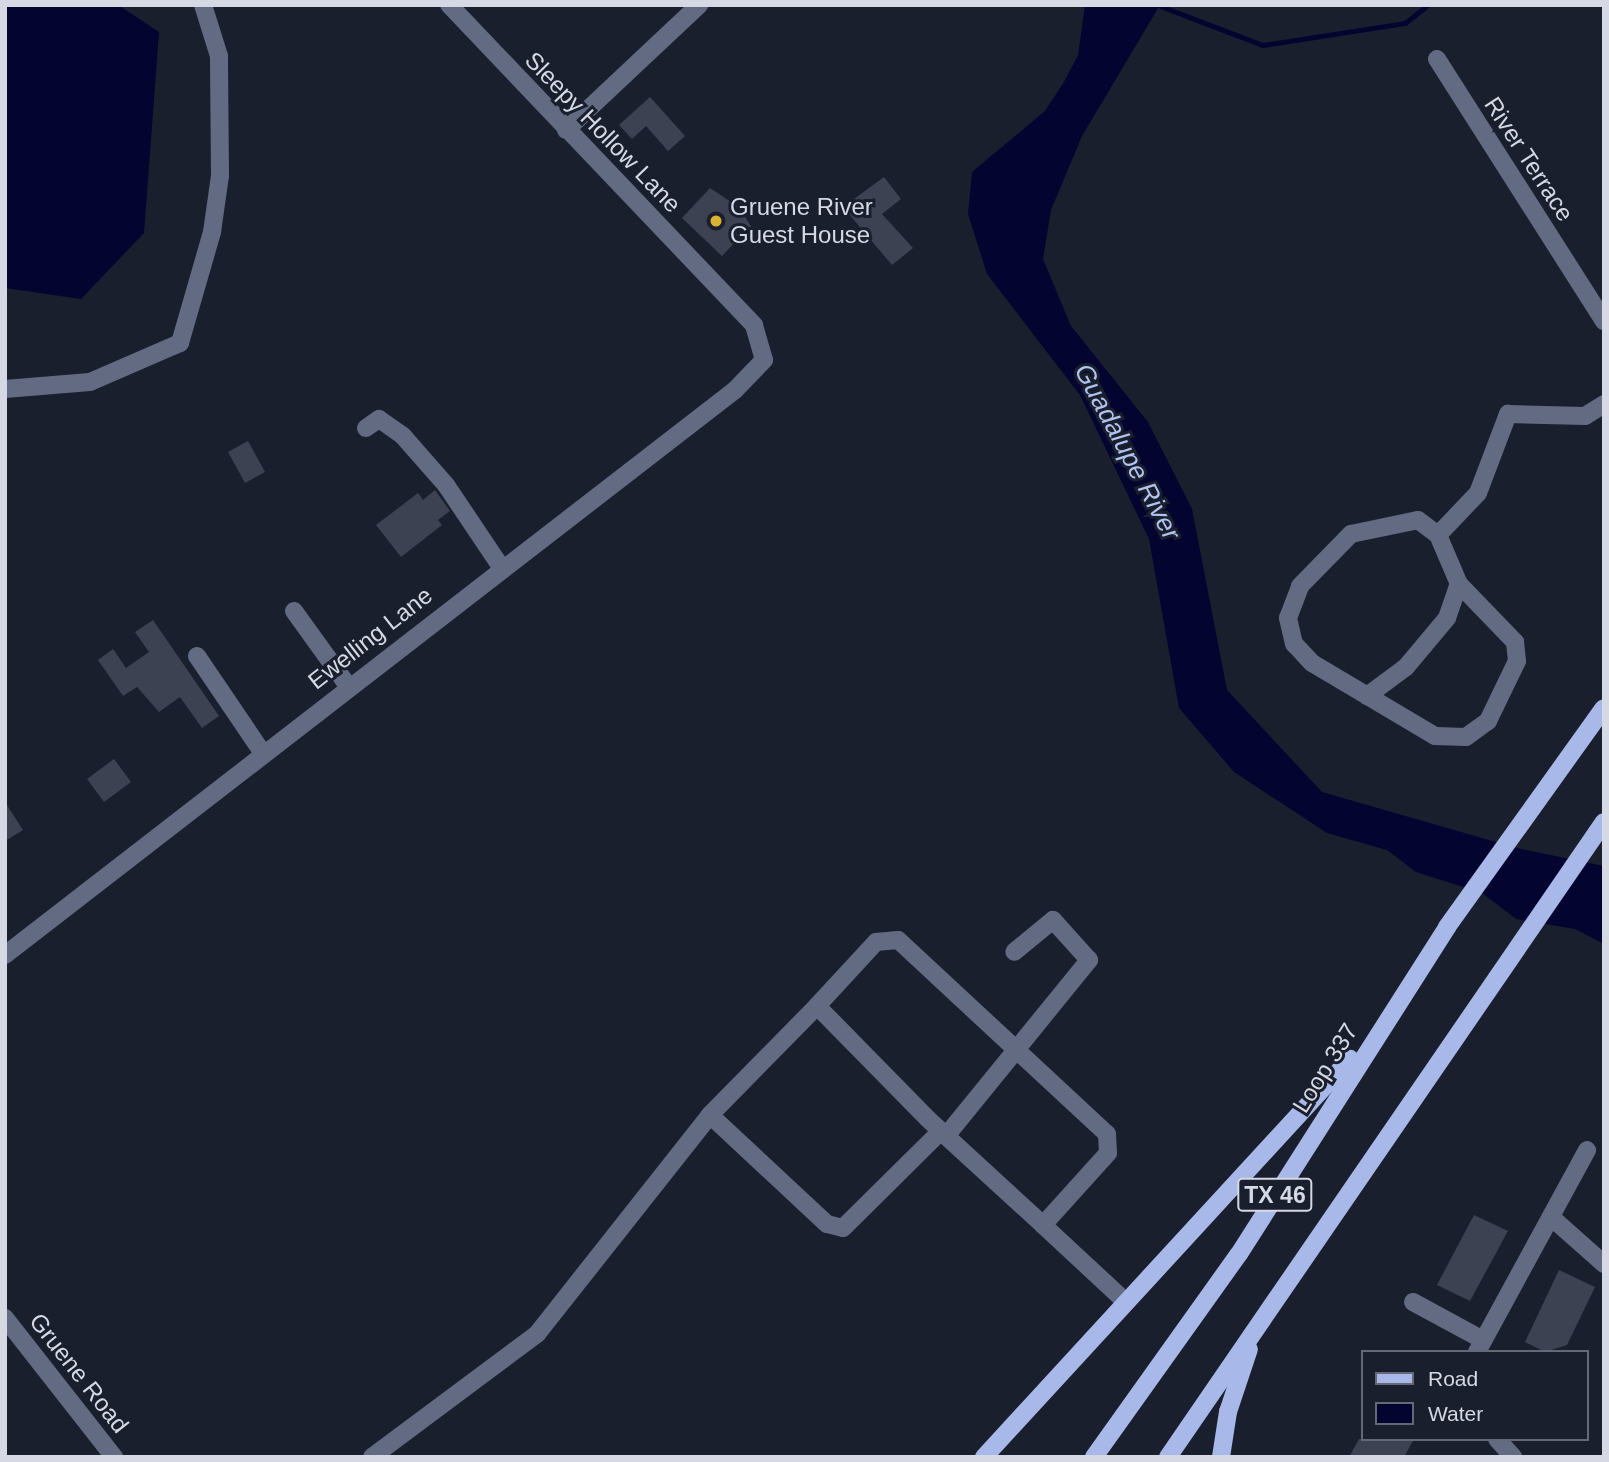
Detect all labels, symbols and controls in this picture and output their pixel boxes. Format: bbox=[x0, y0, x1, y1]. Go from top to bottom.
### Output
street label: Sleepy Hollow Lane bbox=[519, 46, 687, 218]
street label: River Terrace bbox=[1478, 91, 1580, 227]
place label: Gruene River Guest House bbox=[730, 193, 873, 249]
marker: Gruene River Guest House bbox=[708, 213, 724, 229]
water label: Guadalupe River bbox=[1067, 359, 1187, 545]
street label: Ewelling Lane bbox=[302, 581, 438, 695]
street label: Loop 337 bbox=[1286, 1018, 1364, 1118]
road number: TX 46 bbox=[1236, 1176, 1314, 1214]
street label: Gruene Road bbox=[23, 1307, 135, 1439]
legend bbox=[1360, 1350, 1588, 1441]
text: Road bbox=[1428, 1367, 1478, 1390]
text: Water bbox=[1428, 1402, 1483, 1425]

